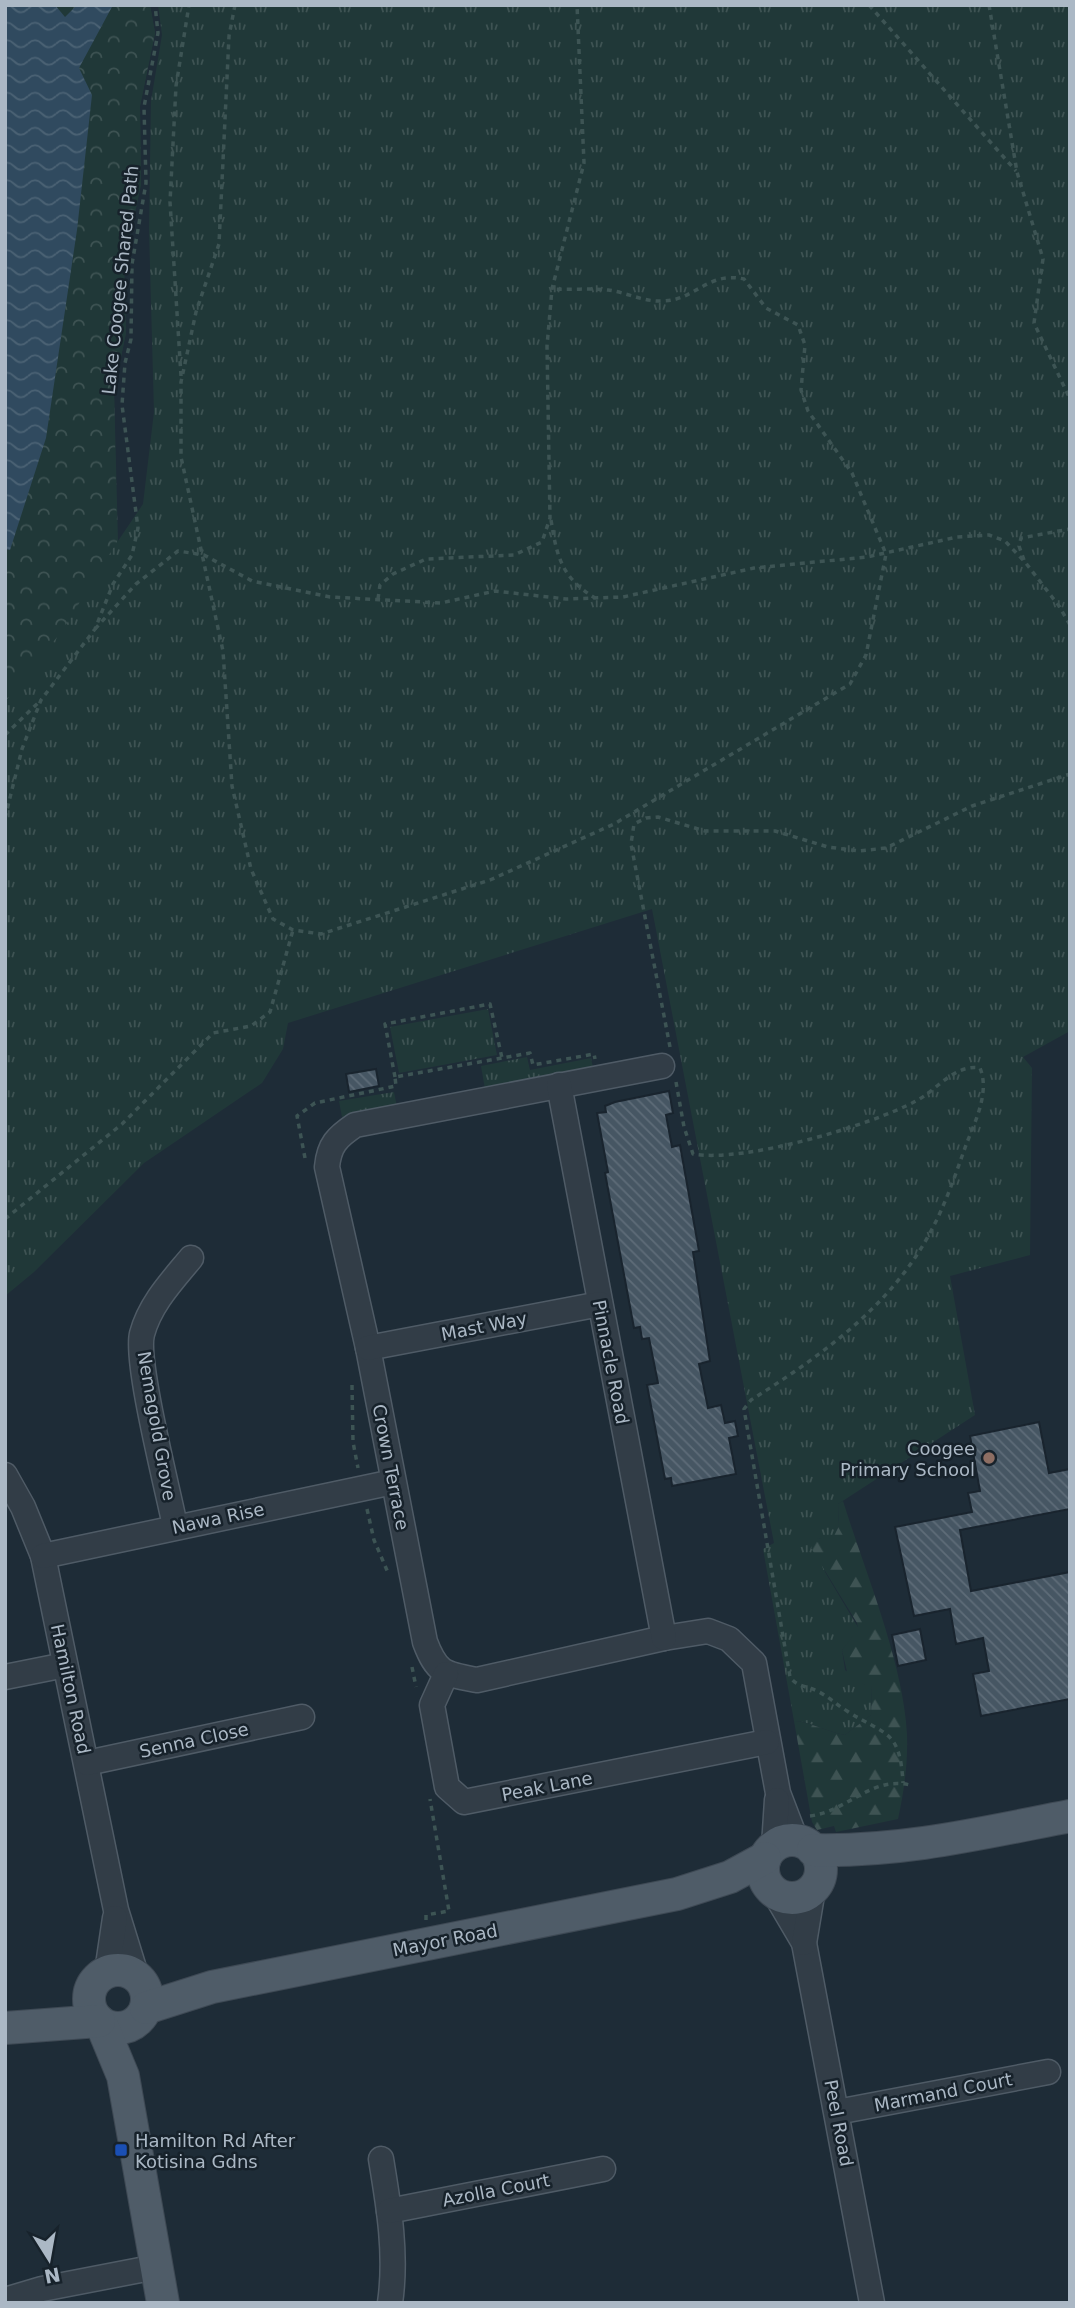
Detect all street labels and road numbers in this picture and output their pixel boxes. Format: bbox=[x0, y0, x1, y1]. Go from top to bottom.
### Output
street label: Lake Coogee Shared Path bbox=[98, 164, 142, 396]
street label: Pinnacle Road bbox=[589, 1298, 633, 1426]
street label: Mast Way bbox=[439, 1307, 529, 1345]
street label: Nemagold Grove bbox=[134, 1350, 180, 1502]
street label: Crown Terrace bbox=[368, 1402, 414, 1532]
street label: Nawa Rise bbox=[170, 1498, 266, 1538]
street label: Hamilton Road bbox=[47, 1622, 95, 1756]
street label: Senna Close bbox=[137, 1718, 251, 1762]
street label: Peak Lane bbox=[500, 1767, 594, 1805]
street label: Mayor Road bbox=[391, 1920, 499, 1960]
street label: Marmand Court bbox=[872, 2068, 1014, 2116]
street label: Peel Road bbox=[820, 2078, 858, 2168]
street label: Azolla Court bbox=[441, 2169, 551, 2211]

